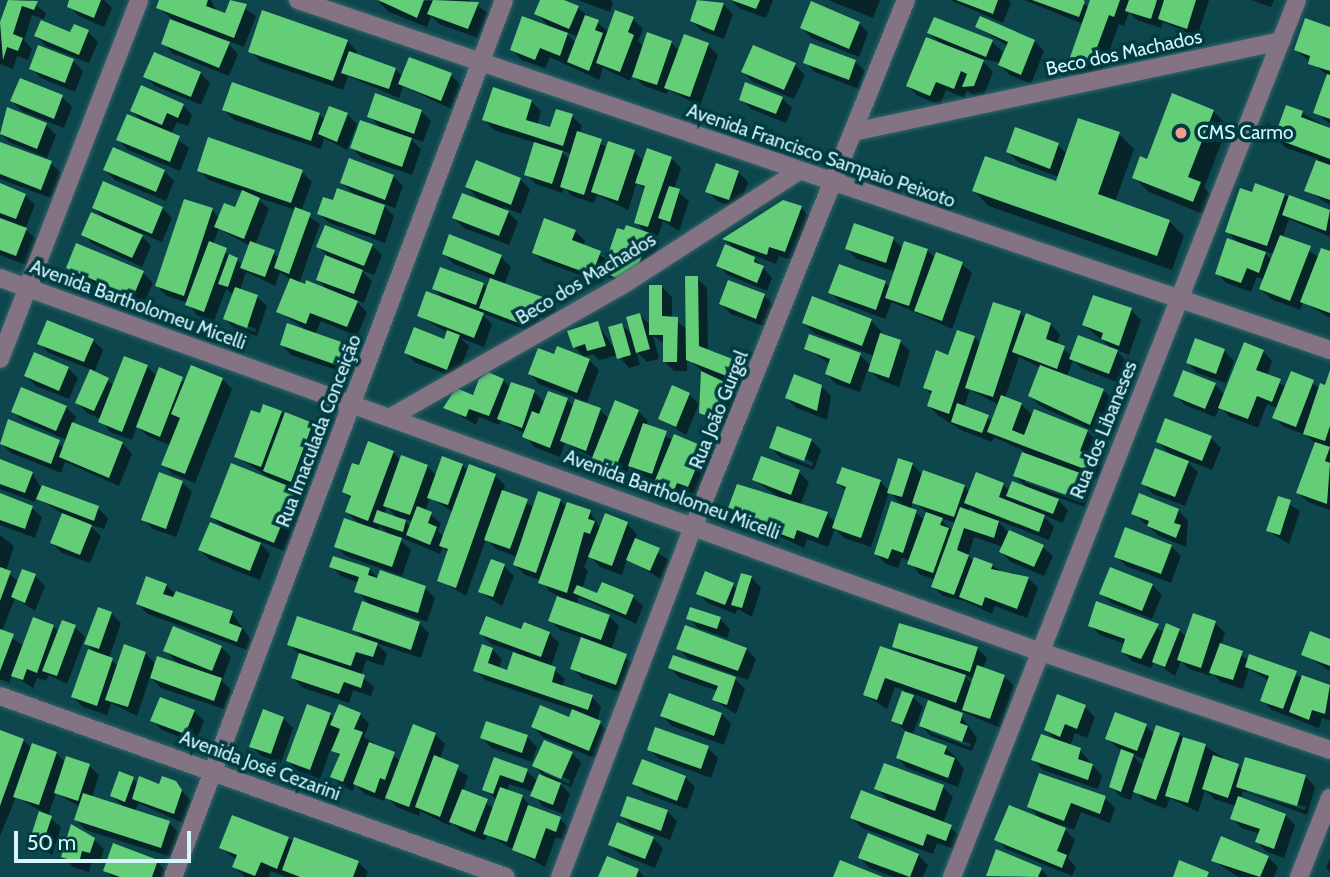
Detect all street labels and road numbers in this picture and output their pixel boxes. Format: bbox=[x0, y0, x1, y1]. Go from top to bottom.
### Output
street label: Beco dos Machados bbox=[1044, 25, 1204, 81]
street label: Avenida Francisco Sampaio Peixoto bbox=[684, 99, 958, 213]
street label: Beco dos Machados bbox=[512, 228, 660, 330]
street label: Avenida Bartholomeu Micelli bbox=[27, 255, 249, 355]
street label: Rua Imaculada Conceição bbox=[272, 332, 366, 530]
street label: Rua João Gurgel bbox=[685, 347, 753, 473]
street label: Rua dos Libaneses bbox=[1066, 358, 1142, 502]
street label: Avenida Bartholomeu Micelli bbox=[561, 445, 783, 545]
street label: Avenida José Cezarini bbox=[177, 726, 343, 806]

